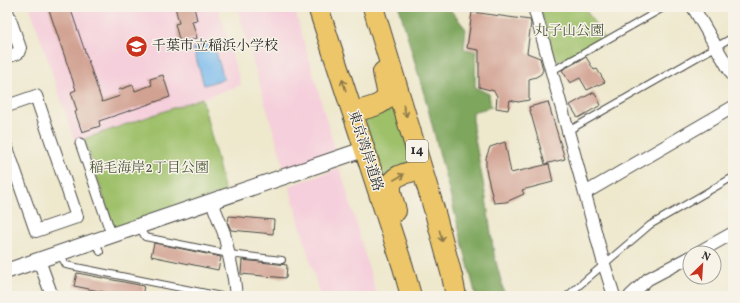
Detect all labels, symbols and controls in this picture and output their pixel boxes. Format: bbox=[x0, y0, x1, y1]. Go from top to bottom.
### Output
park label: 丸子山公園 bbox=[534, 22, 604, 41]
school or university icon: 千葉市立稲浜小学校 bbox=[123, 33, 149, 59]
place label: 千葉市立稲浜小学校 bbox=[152, 37, 278, 56]
one-way arrow bbox=[340, 79, 347, 92]
one-way arrow bbox=[402, 105, 409, 118]
street label: 東京湾岸道路 bbox=[343, 108, 387, 194]
road number: 14 bbox=[406, 140, 428, 162]
park label: 稲毛海岸2丁目公園 bbox=[89, 159, 209, 178]
one-way arrow bbox=[393, 172, 404, 181]
one-way arrow bbox=[438, 229, 445, 242]
north arrow bbox=[682, 245, 722, 285]
text: N bbox=[699, 249, 712, 266]

